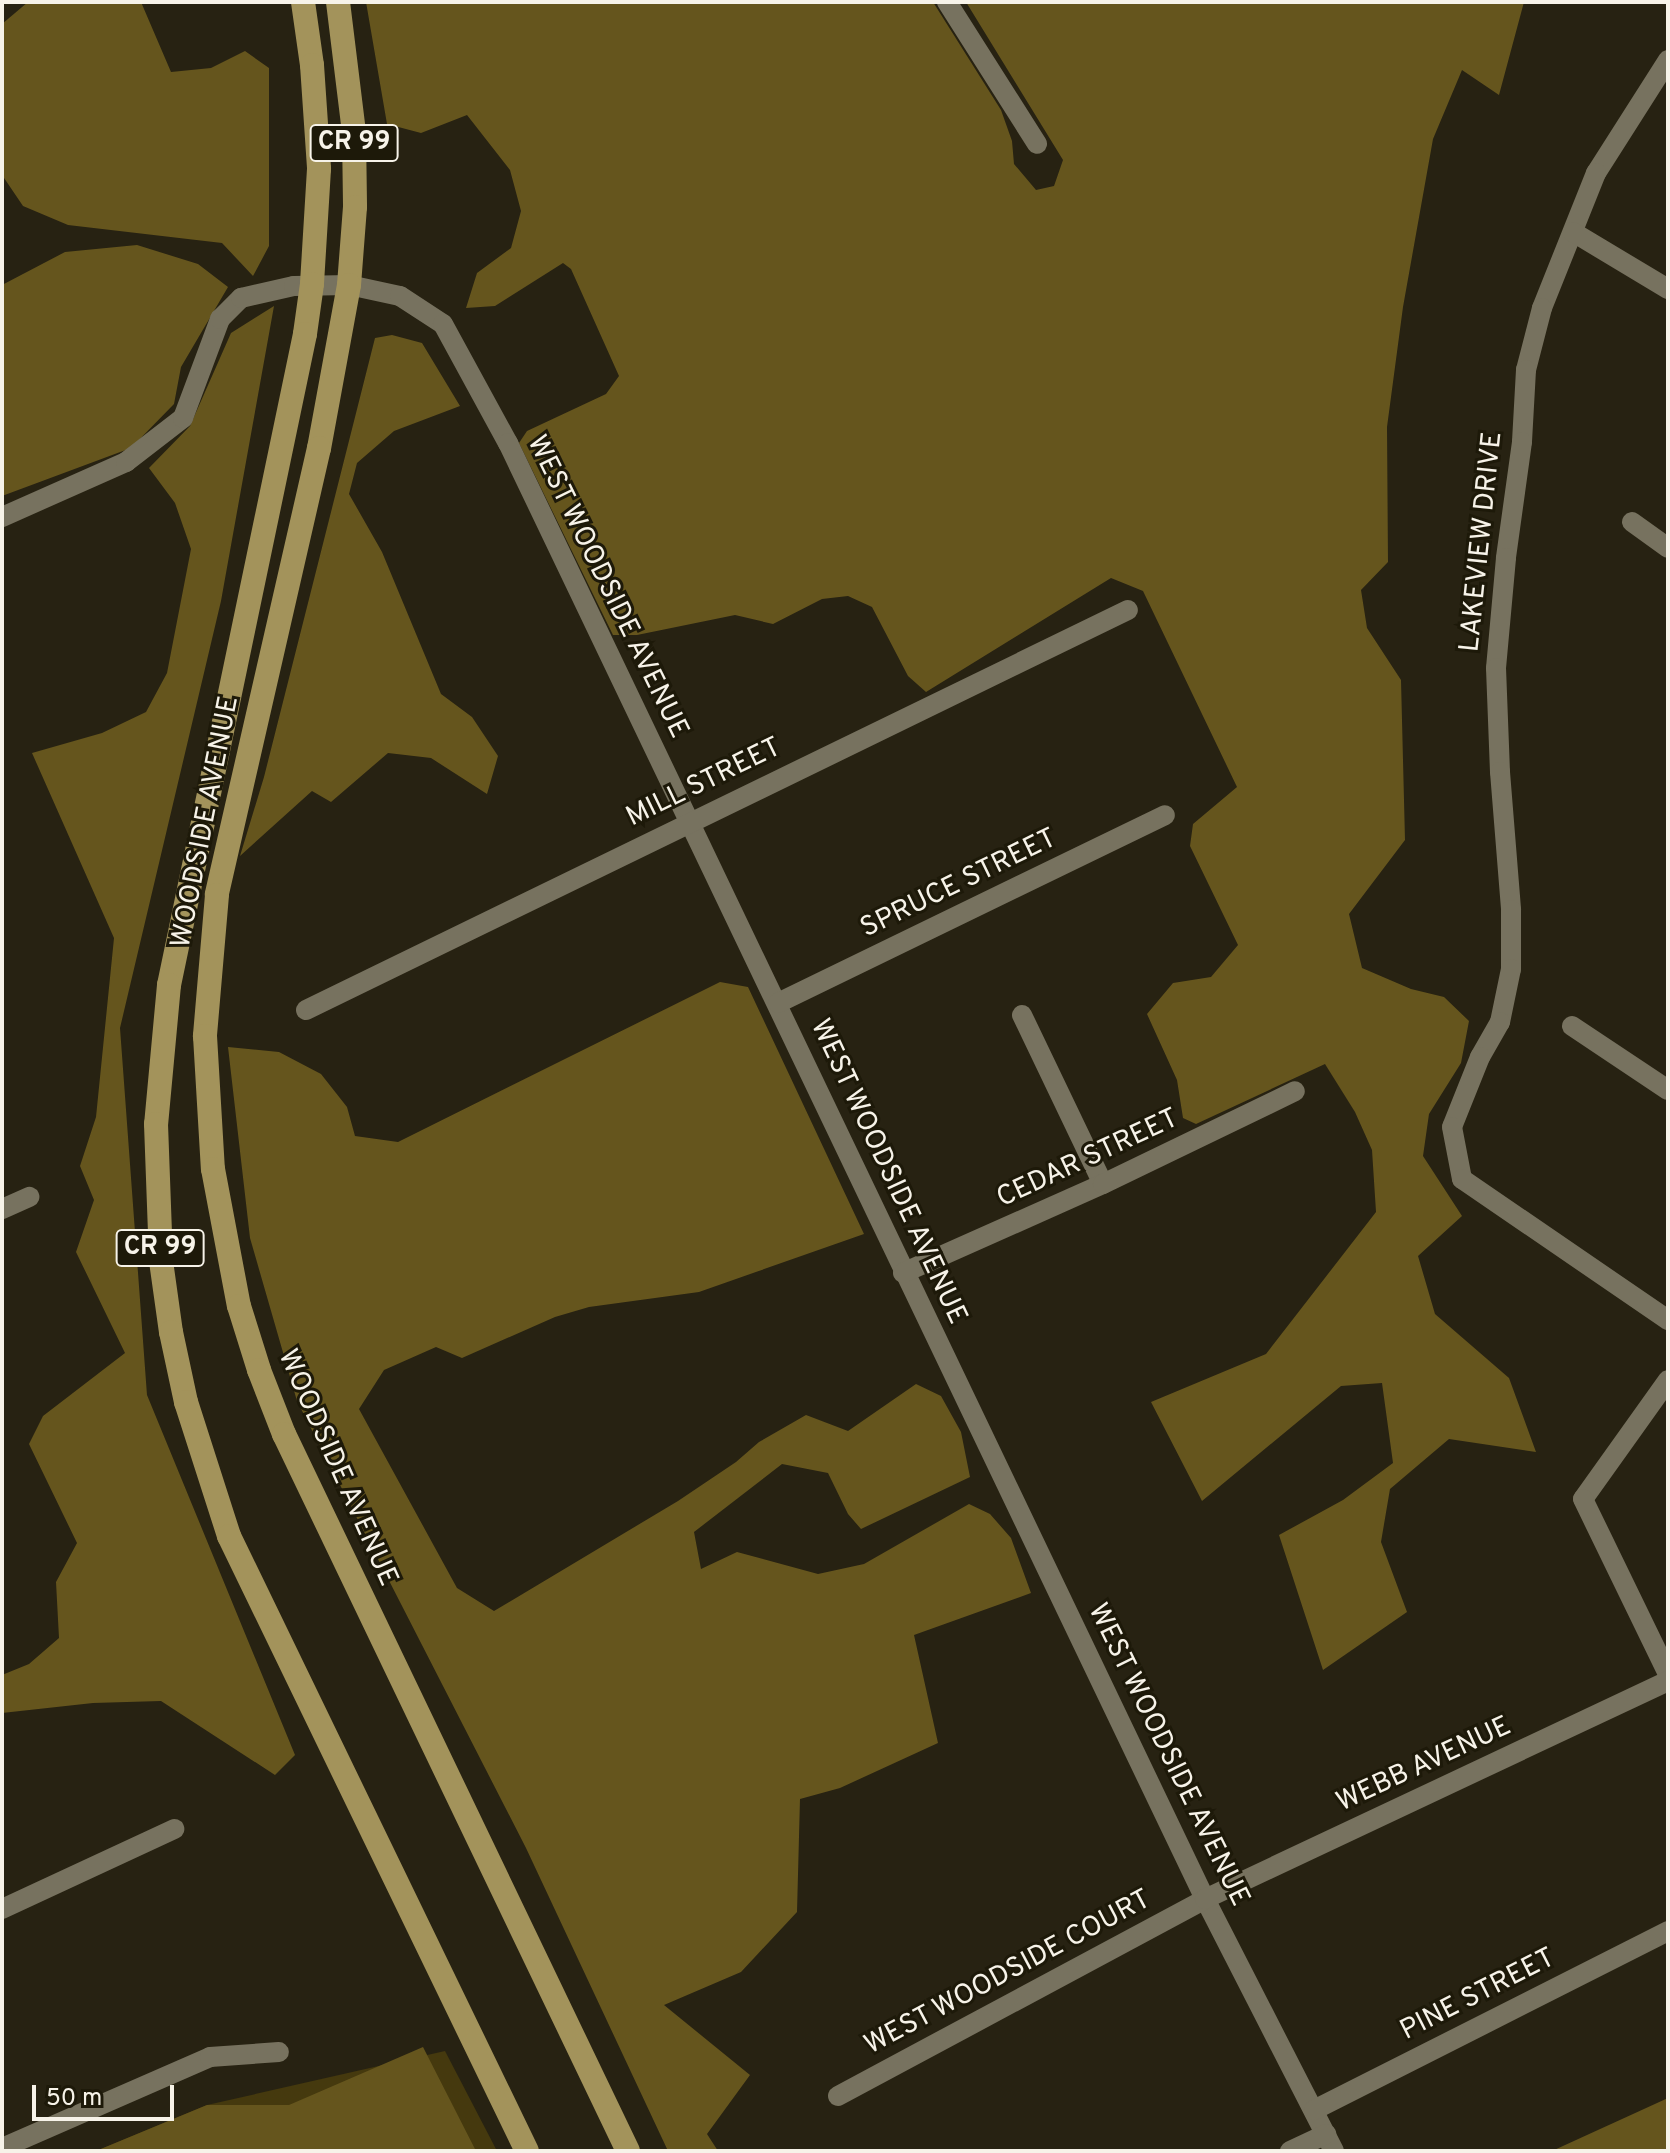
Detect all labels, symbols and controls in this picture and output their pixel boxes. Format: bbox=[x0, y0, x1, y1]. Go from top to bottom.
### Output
road number: CR 99 bbox=[308, 121, 400, 165]
street label: WEST WOODSIDE AVENUE bbox=[518, 429, 696, 745]
street label: LAKEVIEW DRIVE bbox=[1454, 430, 1510, 654]
street label: WOODSIDE AVENUE bbox=[165, 693, 247, 951]
street label: MILL STREET bbox=[621, 731, 787, 835]
street label: SPRUCE STREET bbox=[855, 822, 1063, 946]
street label: WEST WOODSIDE AVENUE bbox=[802, 1013, 974, 1331]
street label: CEDAR STREET bbox=[992, 1102, 1184, 1216]
road number: CR 99 bbox=[114, 1226, 206, 1270]
street label: WOODSIDE AVENUE bbox=[269, 1344, 405, 1592]
street label: WEST WOODSIDE AVENUE bbox=[1079, 1597, 1257, 1913]
street label: WEBB AVENUE bbox=[1331, 1710, 1517, 1820]
street label: WEST WOODSIDE COURT bbox=[858, 1883, 1158, 2063]
street label: PINE STREET bbox=[1395, 1942, 1561, 2048]
scale bar bbox=[36, 2069, 178, 2119]
text: 50 m bbox=[46, 2084, 102, 2114]

